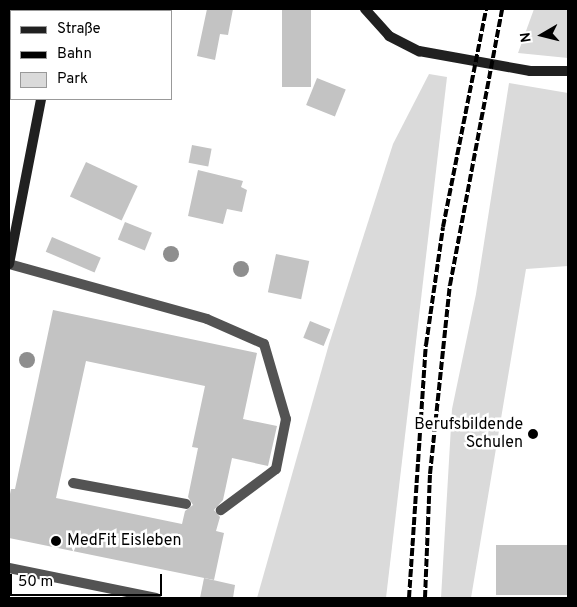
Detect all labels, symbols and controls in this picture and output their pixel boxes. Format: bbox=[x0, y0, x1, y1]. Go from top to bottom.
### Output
legend bbox=[10, 10, 172, 100]
north arrow bbox=[517, 10, 567, 60]
text: Straße bbox=[57, 20, 101, 39]
text: N bbox=[518, 31, 536, 43]
text: Bahn bbox=[57, 45, 92, 64]
text: Park bbox=[57, 70, 88, 89]
place label: Berufsbildende Schulen bbox=[414, 415, 523, 453]
marker: Berufsbildende Schulen bbox=[527, 428, 539, 440]
place label: MedFit Eisleben bbox=[67, 531, 182, 551]
marker: MedFit Eisleben bbox=[49, 534, 63, 548]
scale bar bbox=[12, 564, 165, 596]
text: 50 m bbox=[18, 573, 53, 592]

